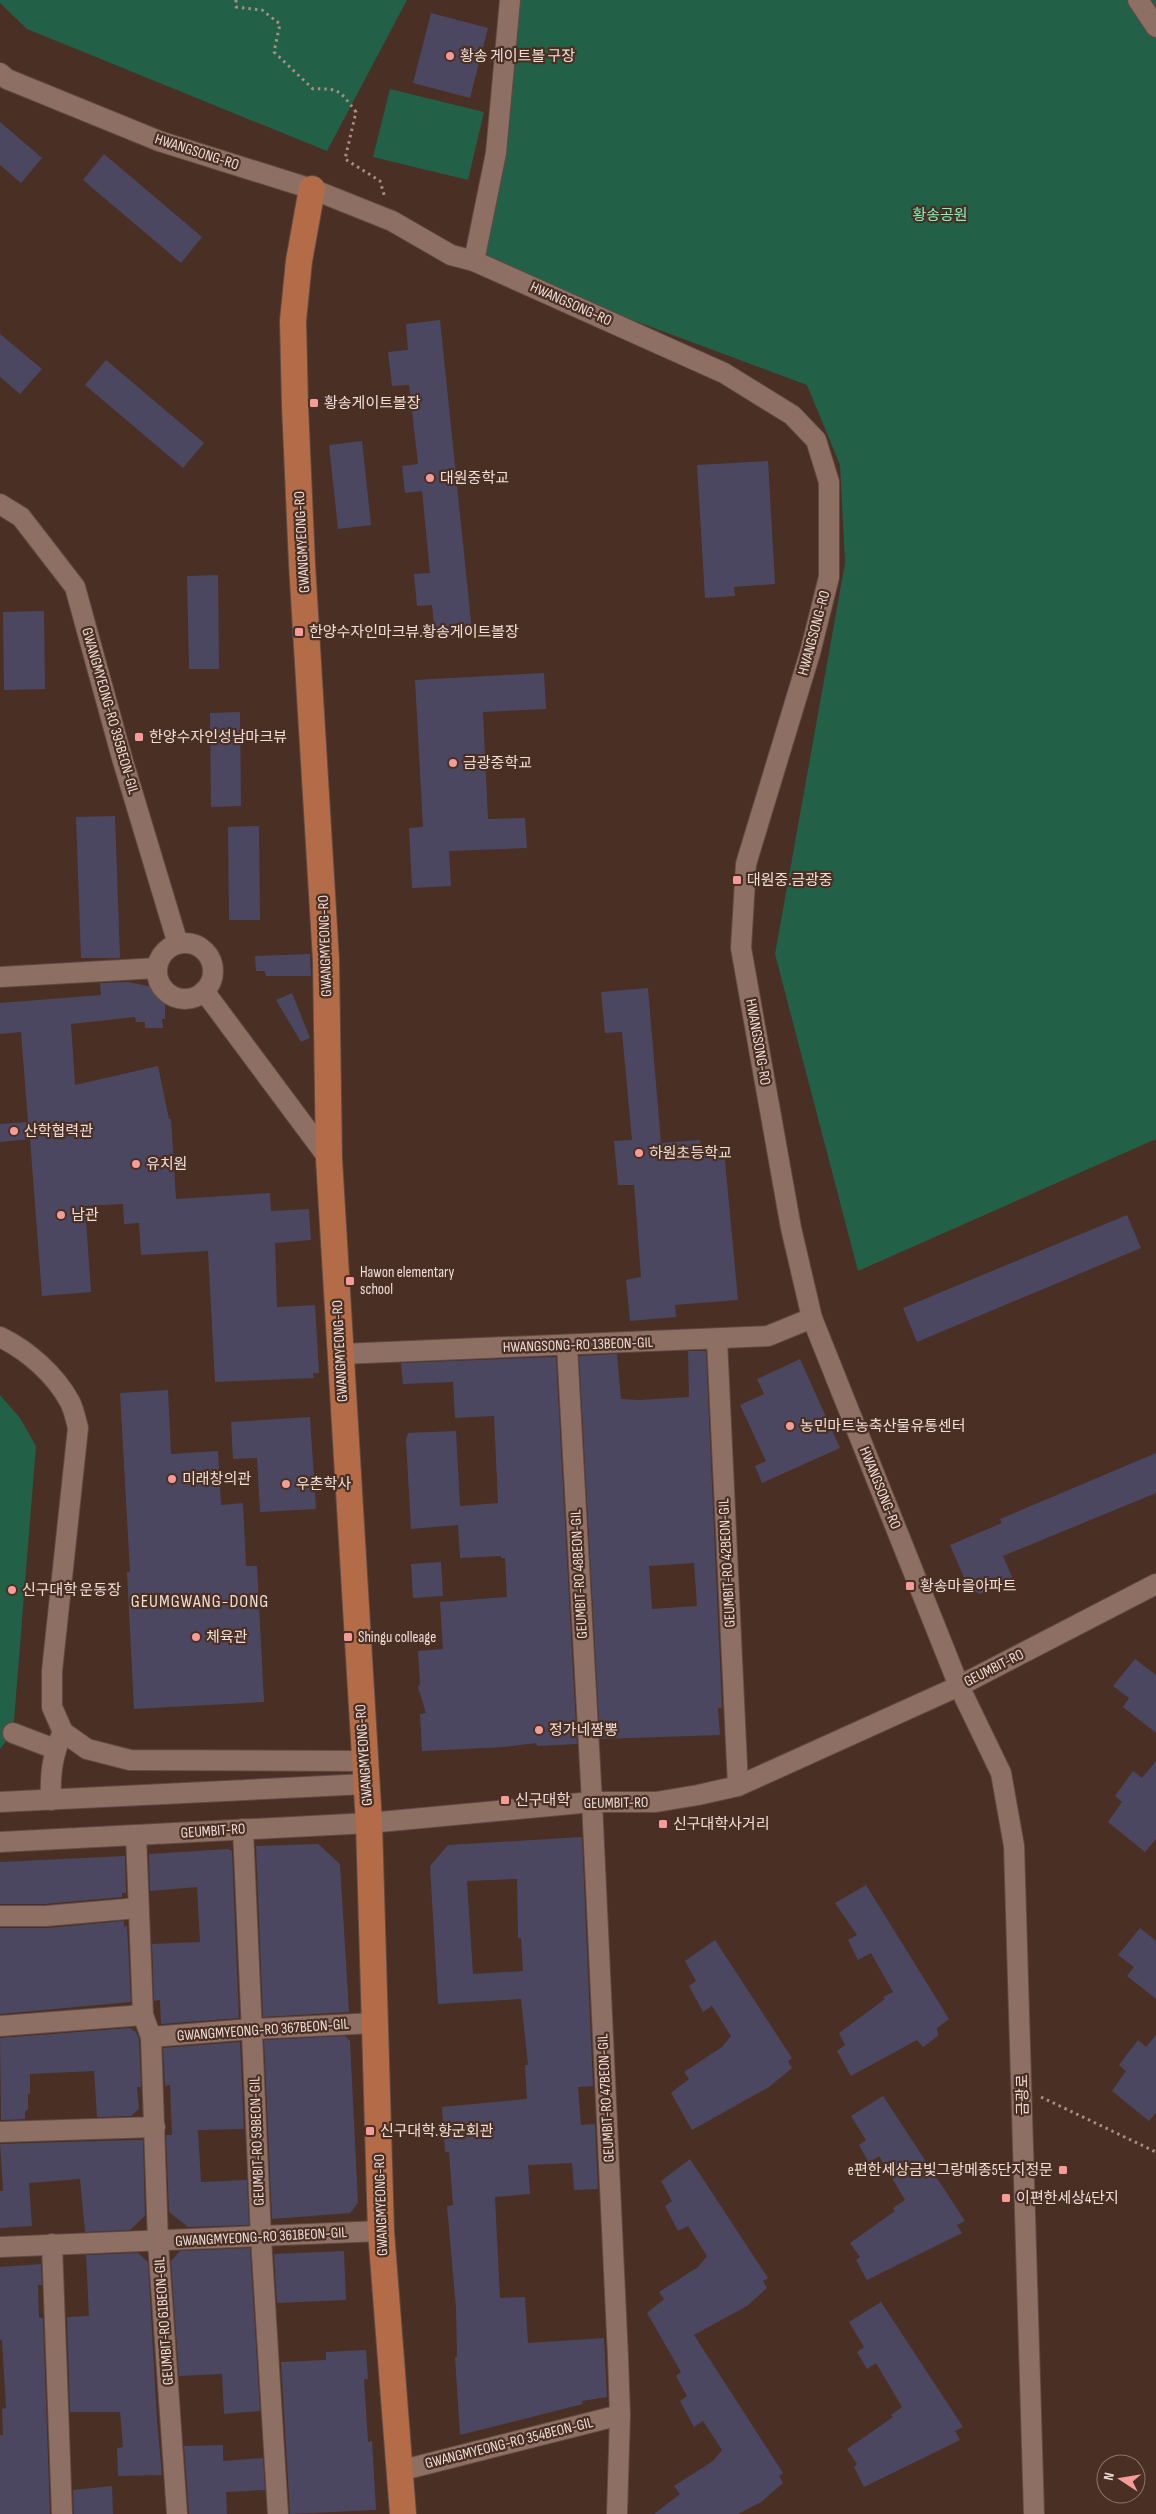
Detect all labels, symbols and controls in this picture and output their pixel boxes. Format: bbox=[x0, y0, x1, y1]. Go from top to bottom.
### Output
place label: 황송 게이트볼 구장 bbox=[460, 47, 575, 66]
marker: 황송 게이트볼 구장 bbox=[444, 50, 456, 62]
street label: HWANGSONG-RO bbox=[153, 129, 241, 175]
park label: 황송공원 bbox=[912, 206, 968, 225]
street label: HWANGSONG-RO bbox=[527, 278, 615, 330]
place label: 황송게이트볼장 bbox=[324, 394, 421, 413]
marker: 황송게이트볼장 bbox=[308, 397, 320, 409]
place label: 대원중학교 bbox=[440, 469, 509, 488]
marker: 대원중학교 bbox=[424, 472, 436, 484]
street label: GWANGMYEONG-RO bbox=[290, 491, 314, 593]
street label: HWANGSONG-RO bbox=[794, 588, 834, 678]
place label: 한양수자인마크뷰.황송게이트볼장 bbox=[309, 623, 519, 642]
street label: GWANGMYEONG-RO 395BEON-GIL bbox=[77, 625, 143, 797]
marker: 한양수자인마크뷰.황송게이트볼장 bbox=[293, 626, 305, 638]
place label: 한양수자인성남마크뷰 bbox=[149, 728, 287, 747]
marker: 한양수자인성남마크뷰 bbox=[133, 731, 145, 743]
place label: 금광중학교 bbox=[463, 754, 532, 773]
marker: 금광중학교 bbox=[447, 757, 459, 769]
place label: 대원중.금광중 bbox=[747, 871, 833, 890]
marker: 대원중.금광중 bbox=[731, 874, 743, 886]
street label: GWANGMYEONG-RO bbox=[314, 895, 336, 997]
street label: HWANGSONG-RO bbox=[741, 997, 775, 1087]
place label: 산학협력관 bbox=[24, 1122, 93, 1141]
marker: 산학협력관 bbox=[8, 1125, 20, 1137]
place label: 하원초등학교 bbox=[649, 1144, 732, 1163]
marker: 하원초등학교 bbox=[633, 1147, 645, 1159]
place label: 유치원 bbox=[146, 1155, 187, 1174]
marker: 유치원 bbox=[130, 1158, 142, 1170]
place label: 남관 bbox=[71, 1206, 99, 1225]
marker: 남관 bbox=[55, 1209, 67, 1221]
place label: Hawon elementary school bbox=[360, 1263, 454, 1299]
marker: Hawon elementary school bbox=[344, 1275, 356, 1287]
street label: GWANGMYEONG-RO bbox=[328, 1300, 352, 1402]
street label: HWANGSONG-RO 13BEON-GIL bbox=[502, 1333, 654, 1357]
place label: 농민마트농축산물유통센터 bbox=[800, 1417, 966, 1436]
marker: 농민마트농축산물유통센터 bbox=[784, 1420, 796, 1432]
street label: HWANGSONG-RO bbox=[855, 1444, 905, 1532]
place label: 미래창의관 bbox=[182, 1470, 251, 1489]
marker: 미래창의관 bbox=[166, 1473, 178, 1485]
place label: 우촌학사 bbox=[296, 1475, 351, 1494]
marker: 우촌학사 bbox=[280, 1478, 292, 1490]
street label: GEUMBIT-RO 42BEON-GIL bbox=[714, 1498, 740, 1628]
street label: GEUMBIT-RO 48BEON-GIL bbox=[566, 1508, 592, 1639]
place label: 황송마을아파트 bbox=[920, 1577, 1017, 1596]
marker: 황송마을아파트 bbox=[904, 1580, 916, 1592]
place label: 신구대학 운동장 bbox=[22, 1581, 121, 1600]
marker: 신구대학 운동장 bbox=[6, 1584, 18, 1596]
district label: GEUMGWANG-DONG bbox=[131, 1591, 269, 1612]
place label: 체육관 bbox=[206, 1628, 248, 1647]
place label: Shingu colleage bbox=[358, 1628, 436, 1647]
marker: 체육관 bbox=[190, 1631, 202, 1643]
marker: Shingu colleage bbox=[342, 1631, 354, 1643]
street label: GEUMBIT-RO bbox=[961, 1645, 1027, 1691]
street label: GWANGMYEONG-RO bbox=[351, 1704, 377, 1806]
place label: 정가네짬뽕 bbox=[549, 1721, 618, 1740]
marker: 정가네짬뽕 bbox=[533, 1724, 545, 1736]
place label: 신구대학 bbox=[515, 1791, 570, 1810]
street label: GEUMBIT-RO bbox=[583, 1793, 649, 1813]
marker: 신구대학 bbox=[499, 1794, 511, 1806]
place label: 신구대학사거리 bbox=[673, 1815, 770, 1834]
marker: 신구대학사거리 bbox=[657, 1818, 669, 1830]
street label: GEUMBIT-RO bbox=[180, 1819, 246, 1843]
street label: GWANGMYEONG-RO 367BEON-GIL bbox=[176, 2014, 350, 2045]
street label: GEUMBIT-RO 47BEON-GIL bbox=[593, 2033, 619, 2163]
street label: 금광로 bbox=[1013, 2074, 1033, 2116]
street label: GEUMBIT-RO 59BEON-GIL bbox=[245, 2076, 269, 2206]
place label: 신구대학.향군회관 bbox=[380, 2122, 493, 2141]
marker: 신구대학.향군회관 bbox=[364, 2125, 376, 2137]
street label: GWANGMYEONG-RO bbox=[370, 2154, 392, 2256]
place label: e편한세상금빛그랑메종5단지정문 bbox=[848, 2161, 1053, 2180]
marker: e편한세상금빛그랑메종5단지정문 bbox=[1057, 2164, 1069, 2176]
place label: 이편한세상4단지 bbox=[1016, 2189, 1119, 2208]
marker: 이편한세상4단지 bbox=[1000, 2192, 1012, 2204]
street label: GWANGMYEONG-RO 361BEON-GIL bbox=[175, 2223, 348, 2251]
street label: GEUMBIT-RO 61BEON-GIL bbox=[150, 2256, 178, 2386]
street label: GWANGMYEONG-RO 354BEON-GIL bbox=[423, 2413, 595, 2473]
north arrow bbox=[1096, 2454, 1146, 2504]
text: N bbox=[1100, 2471, 1118, 2482]

